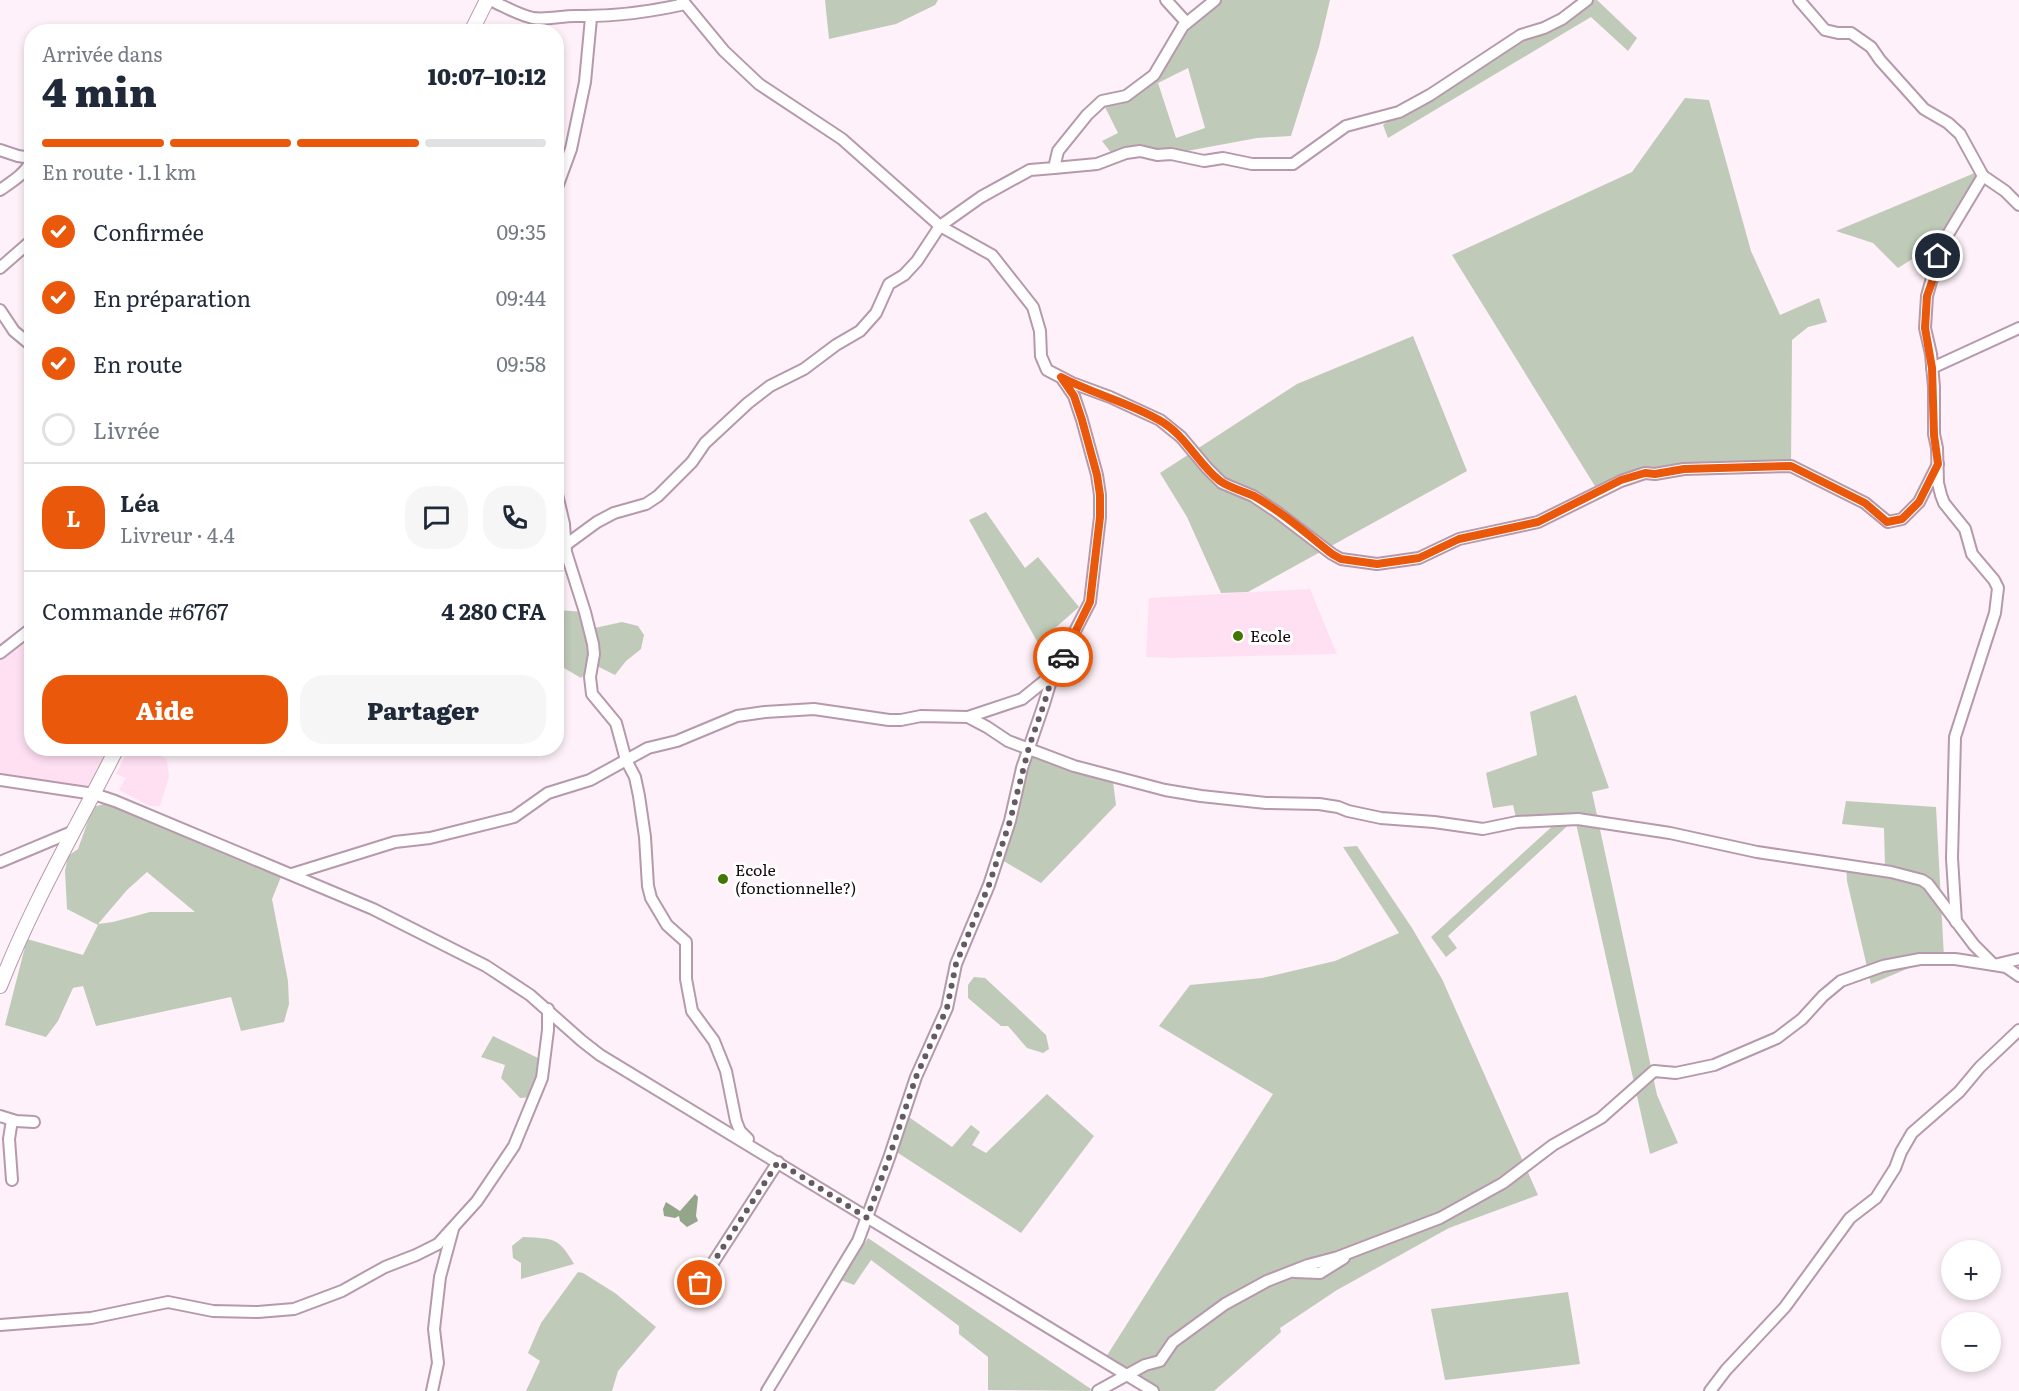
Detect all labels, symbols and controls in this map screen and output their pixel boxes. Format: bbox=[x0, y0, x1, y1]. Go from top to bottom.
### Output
text: Arrivée dans bbox=[42, 38, 162, 68]
text: 10:07–10:12 bbox=[428, 59, 546, 92]
text: 4 min bbox=[42, 61, 157, 119]
text: En route · 1.1 km bbox=[42, 156, 196, 186]
icon: check bbox=[42, 215, 75, 248]
text: Confirmée bbox=[93, 215, 204, 248]
text: 09:35 bbox=[497, 216, 546, 246]
pin bbox=[1912, 230, 1963, 281]
icon: home bbox=[1921, 239, 1954, 272]
icon: check bbox=[42, 281, 75, 314]
text: En préparation bbox=[93, 281, 251, 314]
text: 09:44 bbox=[496, 282, 546, 312]
icon: check bbox=[42, 347, 75, 380]
text: En route bbox=[93, 347, 182, 380]
text: 09:58 bbox=[496, 348, 546, 378]
text: Livrée bbox=[93, 413, 160, 446]
text: Léa bbox=[120, 486, 159, 519]
button: chat bbox=[405, 486, 468, 549]
button: phone bbox=[483, 486, 546, 549]
text: L bbox=[66, 501, 81, 534]
text: Livreur · 4.4 bbox=[120, 519, 235, 549]
text: Commande #6767 bbox=[42, 594, 228, 627]
text: 4 280 CFA bbox=[441, 594, 546, 627]
place label: Ecole bbox=[1250, 623, 1291, 647]
courier bbox=[1033, 627, 1093, 687]
marker: Ecole bbox=[1231, 629, 1245, 643]
icon: car bbox=[1047, 641, 1080, 674]
button: Aide bbox=[42, 675, 288, 744]
button: Partager bbox=[300, 675, 546, 744]
place label: Ecole (fonctionnelle?) bbox=[735, 857, 856, 899]
marker: Ecole (fonctionnelle?) bbox=[716, 872, 730, 886]
map controls bbox=[1941, 1240, 2001, 1372]
button: + bbox=[1941, 1240, 2001, 1300]
pin bbox=[674, 1257, 725, 1308]
icon: bag bbox=[683, 1266, 716, 1299]
button: − bbox=[1941, 1312, 2001, 1372]

